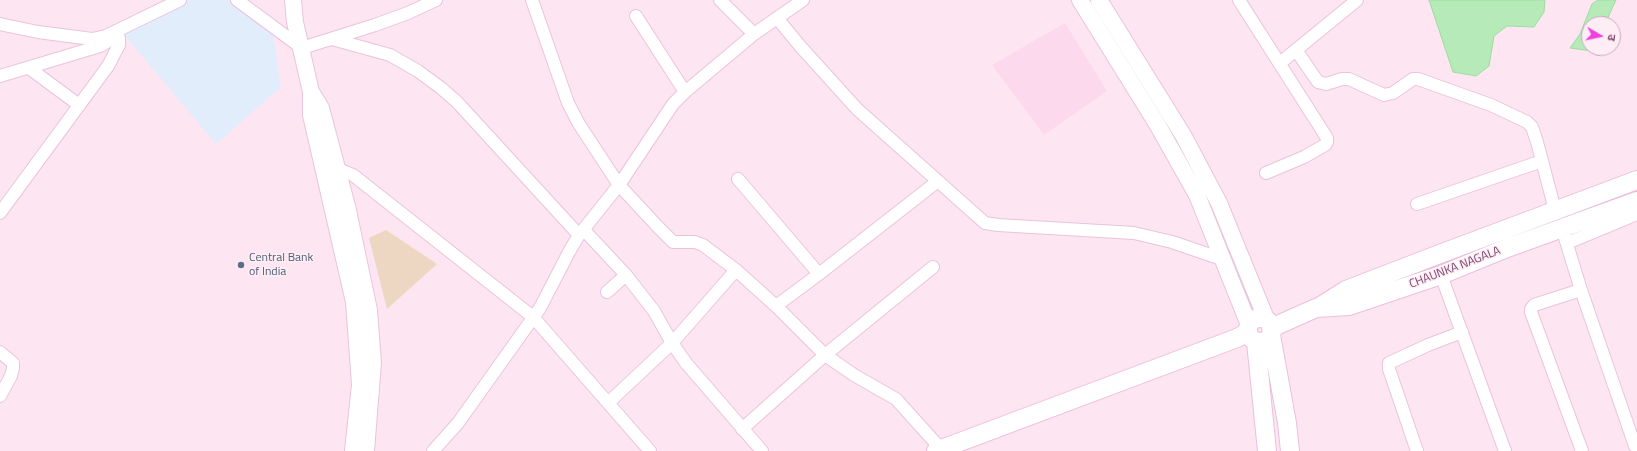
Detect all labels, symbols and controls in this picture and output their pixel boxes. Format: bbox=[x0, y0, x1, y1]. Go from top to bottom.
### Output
north arrow bbox=[1581, 16, 1621, 56]
text: उ bbox=[1603, 33, 1620, 42]
street label: CHAUNKA NAGALA bbox=[1407, 244, 1503, 292]
place label: Central Bank of India bbox=[249, 251, 313, 279]
marker: Central Bank of India bbox=[236, 260, 246, 270]

